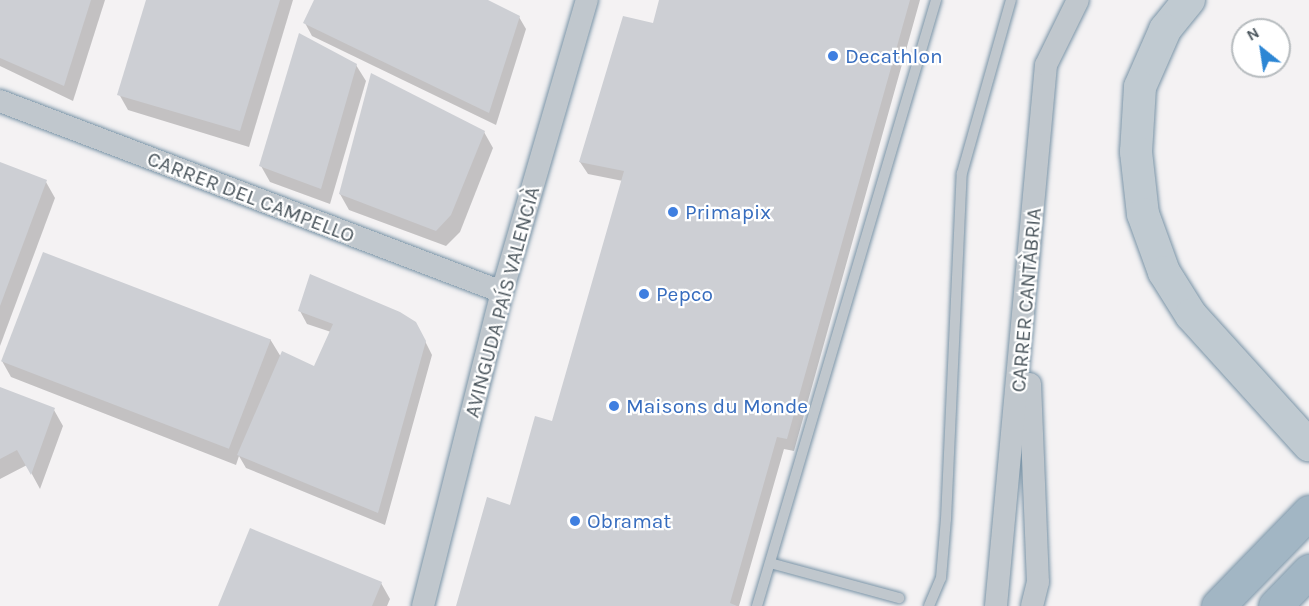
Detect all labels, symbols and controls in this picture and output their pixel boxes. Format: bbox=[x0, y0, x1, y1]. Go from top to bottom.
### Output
north arrow bbox=[1231, 18, 1291, 78]
text: N bbox=[1243, 23, 1262, 45]
place label: Decathlon bbox=[845, 43, 943, 69]
marker: Decathlon bbox=[826, 49, 840, 63]
street label: CARRER DEL CAMPELLO bbox=[144, 146, 358, 248]
street label: AVINGUDA PAÍS VALENCIÀ bbox=[459, 184, 545, 420]
place label: Primapix bbox=[685, 199, 771, 225]
marker: Primapix bbox=[666, 205, 680, 219]
street label: CARRER CANTÀBRIA bbox=[1005, 207, 1047, 393]
place label: Pepco bbox=[656, 281, 713, 307]
marker: Pepco bbox=[637, 287, 651, 301]
place label: Maisons du Monde bbox=[626, 393, 808, 419]
marker: Maisons du Monde bbox=[607, 399, 621, 413]
place label: Obramat bbox=[587, 508, 671, 534]
marker: Obramat bbox=[568, 514, 582, 528]

